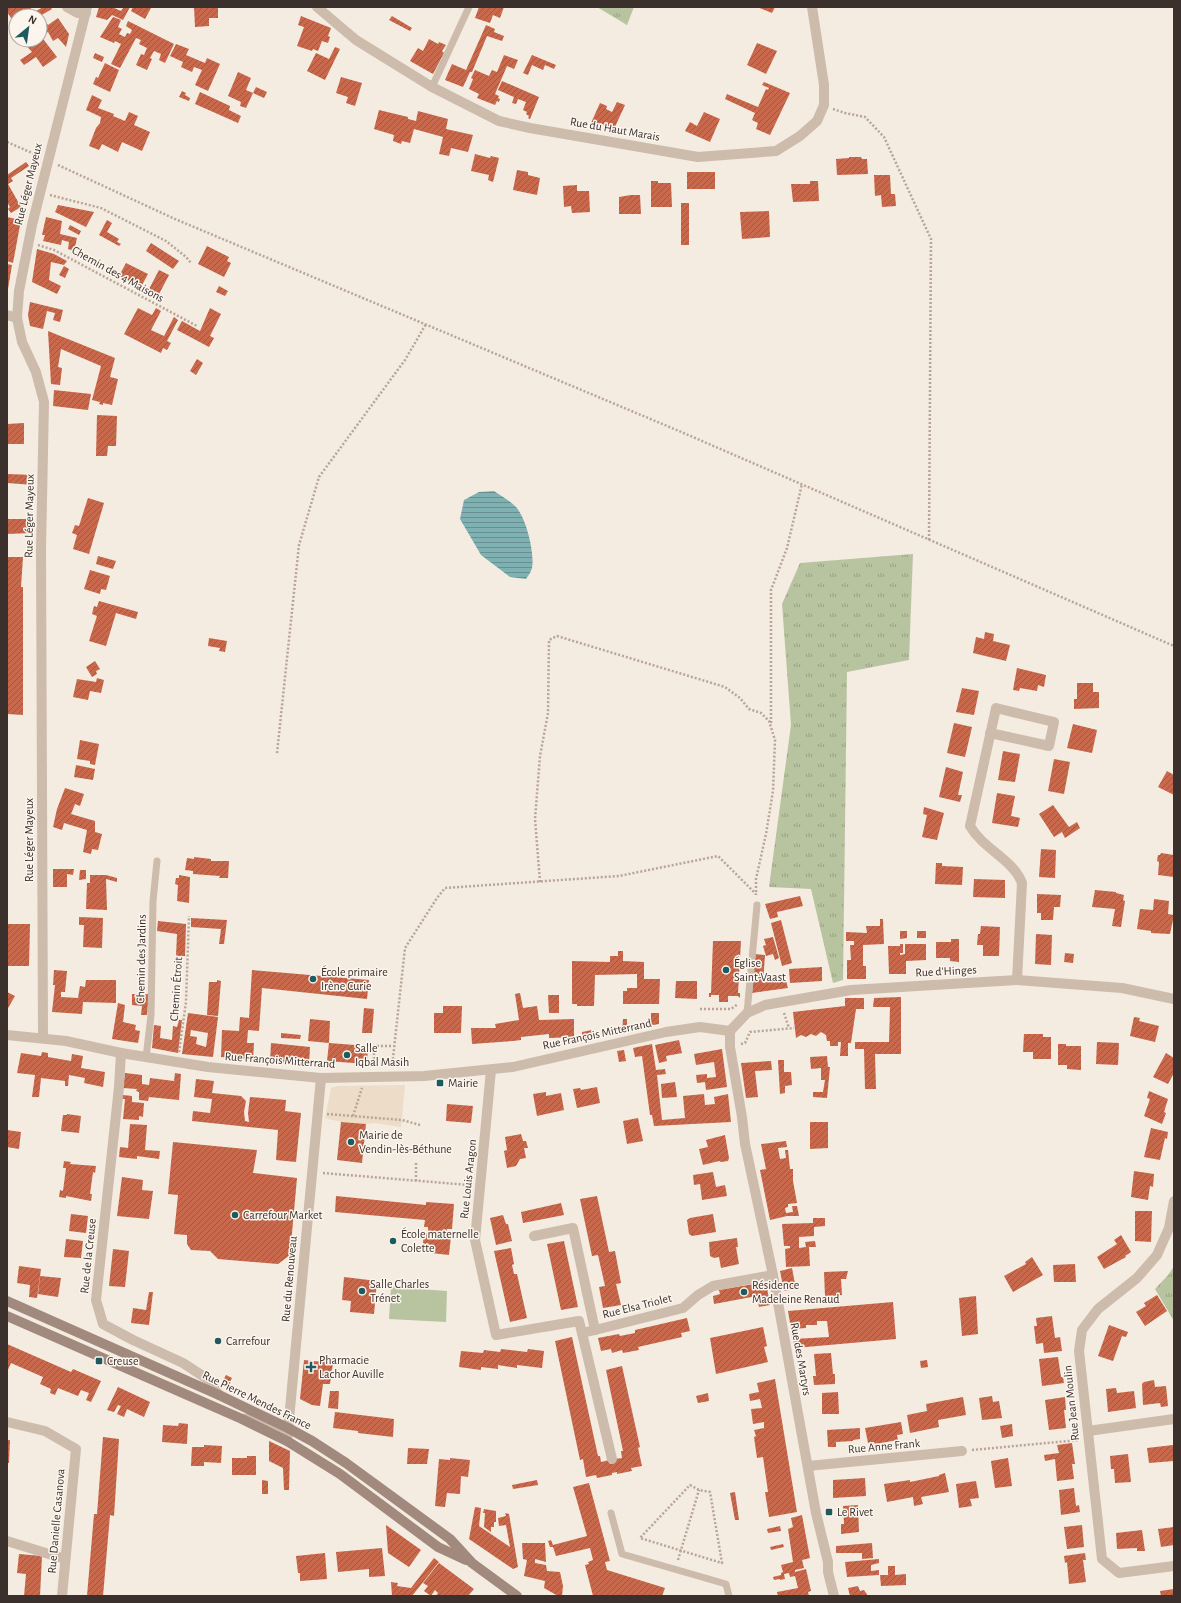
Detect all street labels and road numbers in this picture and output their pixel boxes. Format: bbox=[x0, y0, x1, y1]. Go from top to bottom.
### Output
street label: Rue du Haut Marais bbox=[569, 115, 661, 143]
street label: Rue Léger Mayeux bbox=[12, 142, 45, 226]
street label: Chemin des 4 Maisons bbox=[70, 244, 166, 304]
street label: Rue Léger Mayeux bbox=[22, 474, 37, 558]
street label: Rue Léger Mayeux bbox=[23, 798, 36, 882]
street label: Chemin des Jardins bbox=[134, 914, 148, 1004]
street label: Chemin Étroit bbox=[167, 956, 184, 1022]
street label: Rue d'Hinges bbox=[915, 963, 977, 979]
street label: Rue François Mitterrand bbox=[542, 1017, 652, 1051]
street label: Rue François Mitterrand bbox=[224, 1050, 336, 1070]
street label: Rue Louis Aragon bbox=[458, 1139, 478, 1219]
street label: Rue de la Creuse bbox=[78, 1218, 98, 1294]
street label: Rue du Renouveau bbox=[279, 1236, 299, 1322]
street label: Rue Elsa Triolet bbox=[601, 1292, 673, 1320]
street label: Rue des Martyrs bbox=[788, 1321, 813, 1397]
street label: Rue Jean Moulin bbox=[1061, 1365, 1081, 1441]
street label: Rue Pierre Mendes France bbox=[201, 1368, 313, 1432]
street label: Rue Anne Frank bbox=[847, 1437, 921, 1455]
street label: Rue Danielle Casanova bbox=[45, 1468, 67, 1574]

